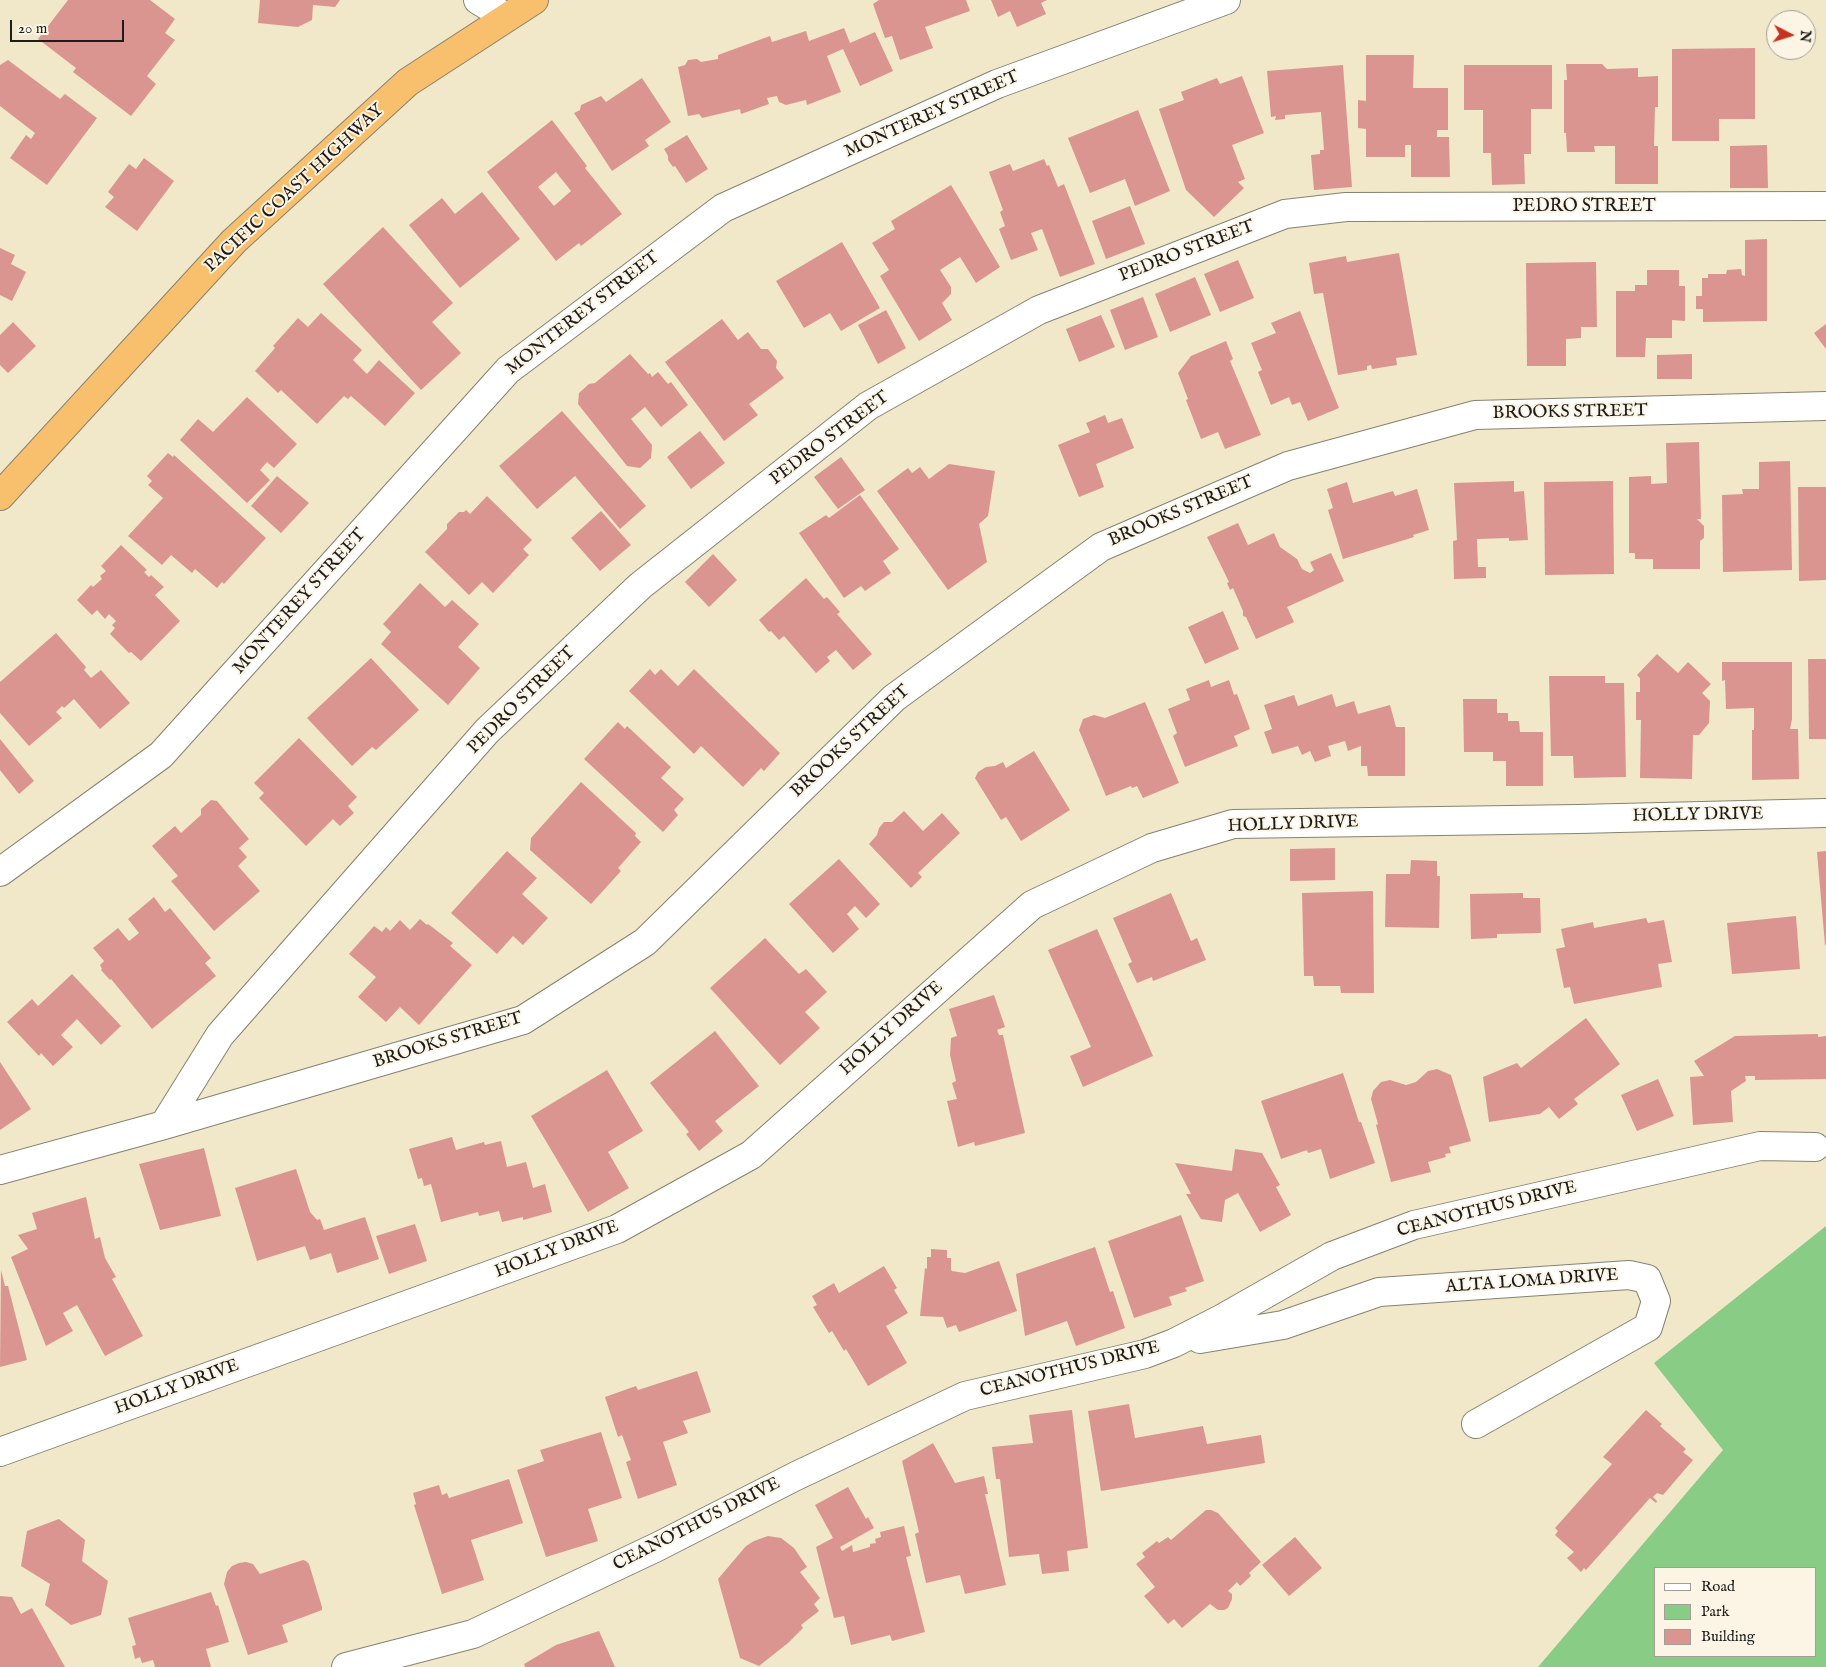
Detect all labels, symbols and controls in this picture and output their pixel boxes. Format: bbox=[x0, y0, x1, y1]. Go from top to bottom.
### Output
scale bar bbox=[12, 10, 126, 42]
north arrow bbox=[1766, 10, 1816, 60]
text: 20 m bbox=[18, 19, 47, 38]
text: N bbox=[1795, 29, 1814, 43]
street label: MONTEREY STREET bbox=[841, 67, 1023, 163]
street label: PACIFIC COAST HIGHWAY bbox=[201, 100, 389, 278]
street label: PEDRO STREET bbox=[1512, 196, 1656, 218]
street label: PEDRO STREET bbox=[1116, 216, 1258, 288]
street label: MONTEREY STREET bbox=[502, 247, 664, 381]
street label: PEDRO STREET bbox=[766, 387, 894, 491]
street label: BROOKS STREET bbox=[1492, 401, 1648, 425]
street label: BROOKS STREET bbox=[1105, 472, 1257, 552]
street label: MONTEREY STREET bbox=[229, 525, 371, 679]
street label: PEDRO STREET bbox=[464, 643, 580, 759]
street label: BROOKS STREET bbox=[787, 681, 915, 803]
street label: HOLLY DRIVE bbox=[1632, 804, 1764, 828]
street label: HOLLY DRIVE bbox=[1227, 812, 1359, 838]
street label: HOLLY DRIVE bbox=[836, 977, 948, 1081]
street label: BROOKS STREET bbox=[371, 1008, 525, 1074]
street label: CEANOTHUS DRIVE bbox=[1395, 1177, 1579, 1243]
street label: HOLLY DRIVE bbox=[492, 1216, 622, 1284]
street label: ALTA LOMA DRIVE bbox=[1445, 1265, 1619, 1299]
street label: CEANOTHUS DRIVE bbox=[978, 1337, 1162, 1403]
street label: HOLLY DRIVE bbox=[112, 1355, 242, 1421]
street label: CEANOTHUS DRIVE bbox=[610, 1474, 784, 1576]
legend bbox=[1654, 1567, 1816, 1657]
text: Road bbox=[1701, 1577, 1735, 1596]
text: Park bbox=[1701, 1602, 1730, 1621]
text: Building bbox=[1701, 1627, 1755, 1646]

